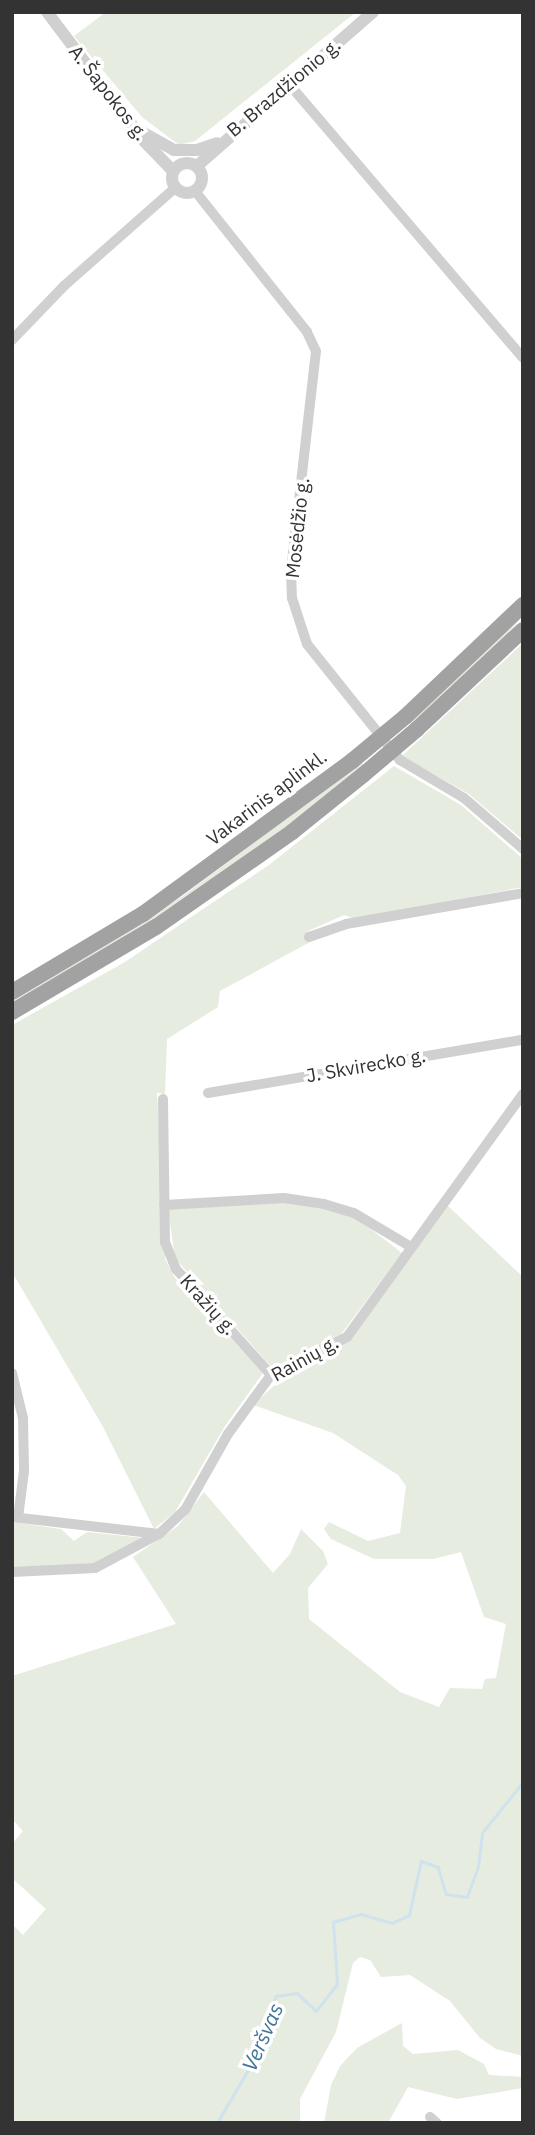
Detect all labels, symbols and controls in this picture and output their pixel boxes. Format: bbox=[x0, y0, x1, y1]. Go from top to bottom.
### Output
street label: B. Brazdžionio g. bbox=[223, 34, 345, 142]
street label: A. Šapokos g. bbox=[64, 41, 152, 145]
street label: Mosėdžio g. bbox=[281, 477, 315, 579]
street label: Vakarinis aplinkl. bbox=[202, 745, 332, 851]
street label: J. Skvirecko g. bbox=[304, 1044, 428, 1088]
street label: Kražių g. bbox=[175, 1270, 241, 1340]
street label: Rainių g. bbox=[267, 1331, 343, 1387]
water label: Veršvas bbox=[236, 1999, 288, 2075]

